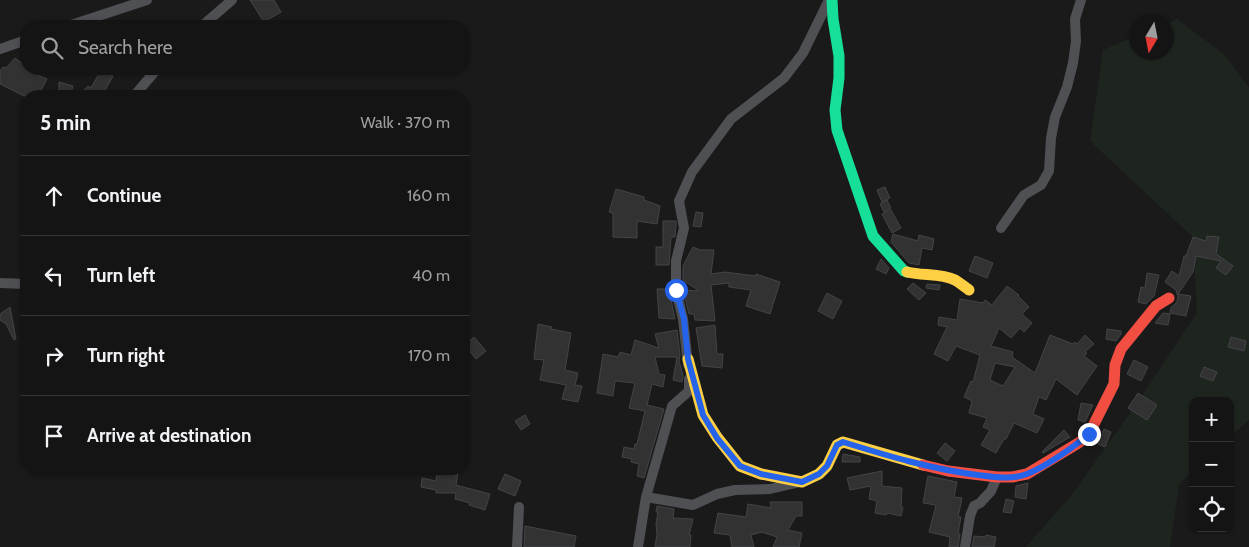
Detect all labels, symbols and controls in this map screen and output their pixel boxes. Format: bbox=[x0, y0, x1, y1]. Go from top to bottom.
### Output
north arrow bbox=[1129, 15, 1174, 60]
search box bbox=[20, 20, 470, 75]
icon: search bbox=[38, 34, 66, 62]
text: Search here bbox=[78, 36, 172, 59]
text: 5 min bbox=[40, 110, 91, 135]
text: Walk · 370 m bbox=[361, 113, 450, 132]
icon: ahead bbox=[40, 182, 68, 210]
text: Continue bbox=[87, 184, 161, 207]
text: 160 m bbox=[407, 186, 450, 205]
icon: left bbox=[40, 262, 68, 290]
text: Turn left bbox=[87, 264, 155, 287]
text: 40 m bbox=[412, 266, 450, 285]
route start bbox=[665, 279, 688, 302]
icon: right bbox=[40, 342, 68, 370]
text: Turn right bbox=[87, 344, 165, 367]
text: 170 m bbox=[408, 346, 450, 365]
map controls bbox=[1189, 397, 1234, 532]
button: + bbox=[1189, 397, 1234, 442]
icon: arrive bbox=[40, 422, 68, 450]
route end bbox=[1078, 423, 1101, 446]
text: Arrive at destination bbox=[87, 424, 251, 447]
button: − bbox=[1189, 442, 1234, 487]
button: locate bbox=[1189, 487, 1234, 532]

